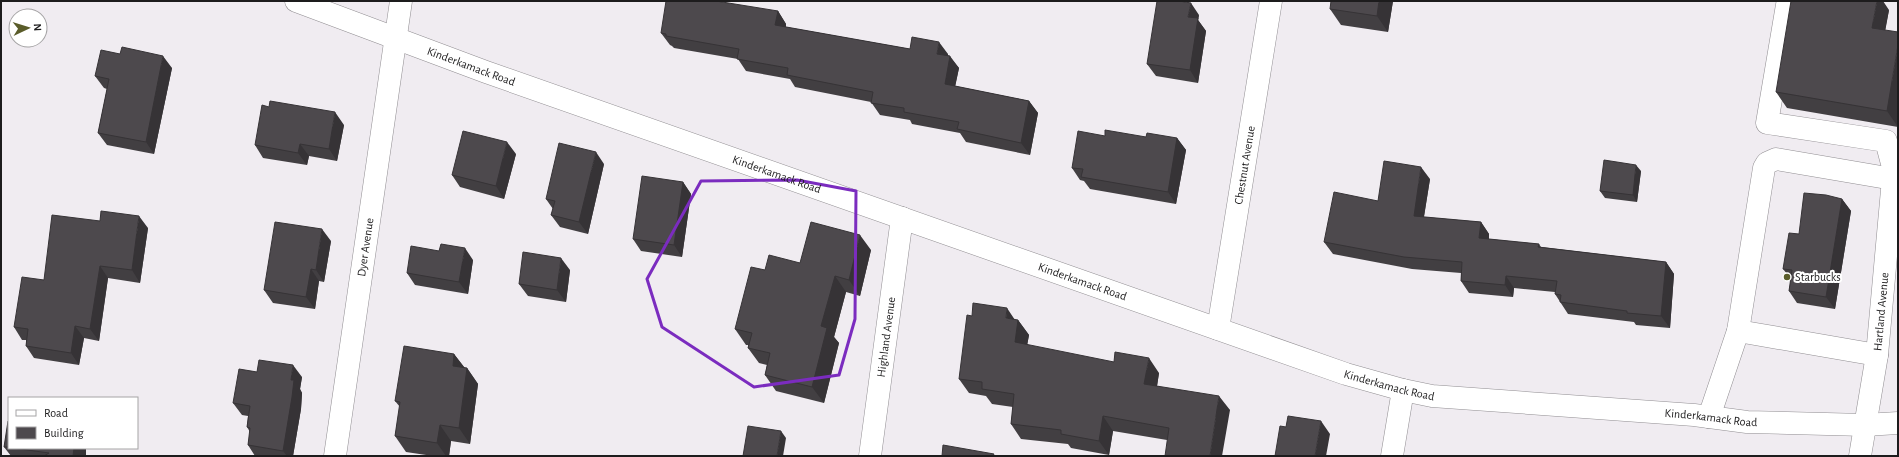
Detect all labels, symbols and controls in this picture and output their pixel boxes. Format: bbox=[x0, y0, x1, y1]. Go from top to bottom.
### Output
north arrow bbox=[8, 8, 48, 48]
text: N bbox=[32, 23, 43, 32]
street label: Kinderkamack Road bbox=[425, 45, 517, 88]
street label: Chestnut Avenue bbox=[1232, 125, 1257, 205]
street label: Kinderkamack Road bbox=[731, 153, 823, 195]
street label: Dyer Avenue bbox=[355, 217, 375, 277]
street label: Kinderkamack Road bbox=[1037, 260, 1128, 303]
place label: Starbucks bbox=[1795, 271, 1841, 283]
marker: Starbucks bbox=[1782, 272, 1792, 282]
street label: Hartland Avenue bbox=[1871, 272, 1890, 351]
street label: Highland Avenue bbox=[875, 296, 897, 378]
street label: Kinderkamack Road bbox=[1343, 368, 1436, 402]
legend bbox=[8, 397, 138, 449]
text: Road bbox=[44, 407, 68, 419]
street label: Kinderkamack Road bbox=[1664, 407, 1757, 428]
text: Building bbox=[44, 427, 84, 439]

